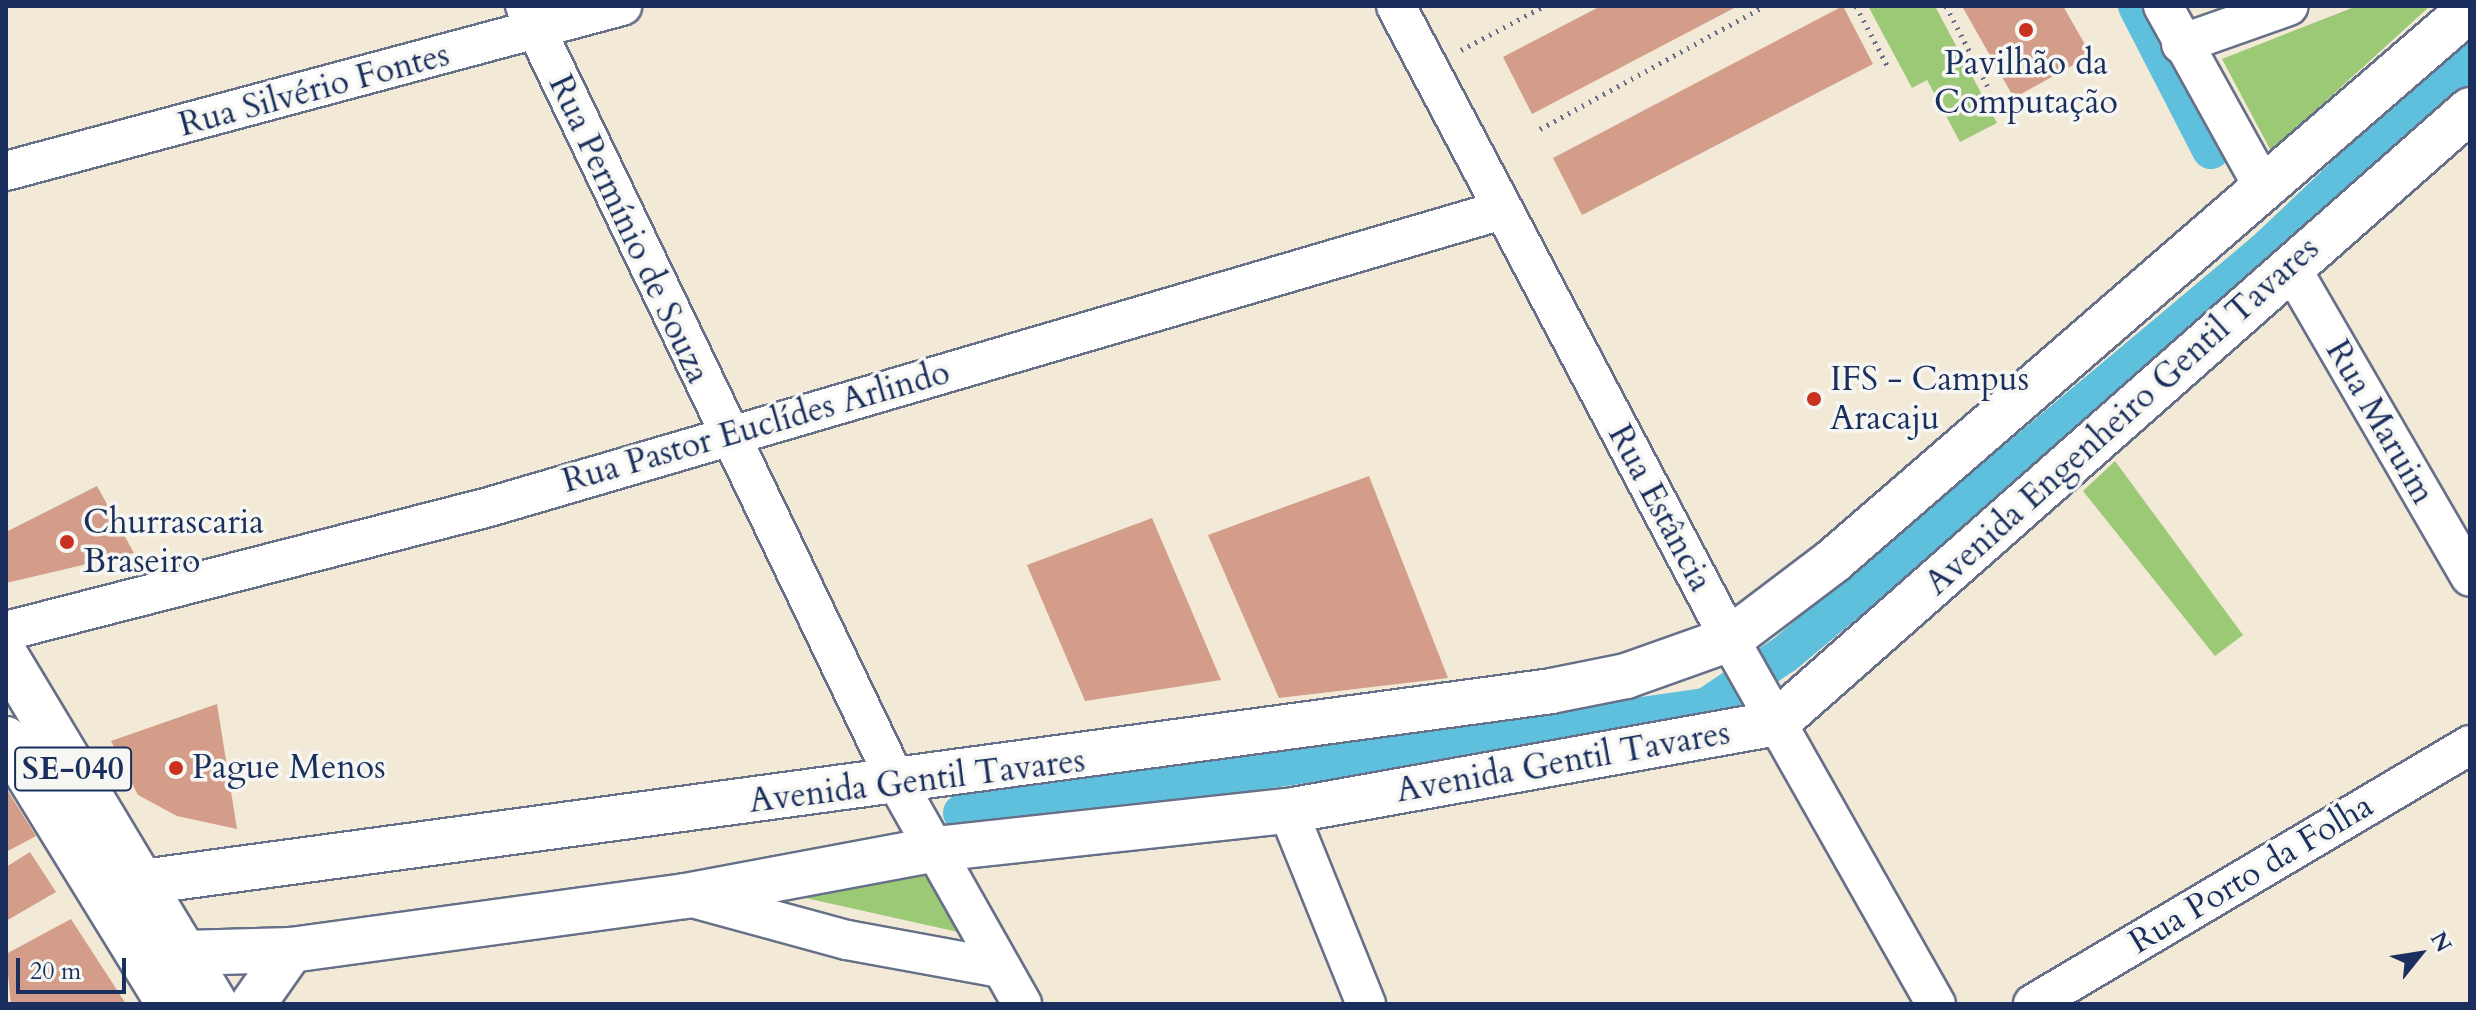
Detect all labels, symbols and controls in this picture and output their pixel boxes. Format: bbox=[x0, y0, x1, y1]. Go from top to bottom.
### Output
marker: Pavilhão da Computação bbox=[2017, 21, 2035, 39]
street label: Rua Silvério Fontes bbox=[174, 34, 454, 146]
place label: Pavilhão da Computação bbox=[1934, 43, 2118, 122]
street label: Rua Permínio de Souza bbox=[540, 68, 718, 390]
street label: Avenida Engenheiro Gentil Tavares bbox=[1917, 228, 2327, 604]
street label: Rua Maruim bbox=[2317, 333, 2443, 511]
street label: Rua Pastor Euclídes Arlindo bbox=[558, 352, 954, 502]
place label: IFS - Campus Aracaju bbox=[1830, 359, 2029, 438]
marker: IFS - Campus Aracaju bbox=[1805, 390, 1823, 408]
street label: Rua Estância bbox=[1599, 418, 1721, 598]
place label: Churrascaria Braseiro bbox=[83, 502, 264, 582]
marker: Churrascaria Braseiro bbox=[58, 533, 76, 551]
street label: Avenida Gentil Tavares bbox=[1393, 713, 1733, 811]
street label: Avenida Gentil Tavares bbox=[747, 740, 1087, 822]
road number: SE-040 bbox=[13, 741, 133, 797]
place label: Pague Menos bbox=[192, 748, 386, 788]
marker: Pague Menos bbox=[167, 759, 185, 777]
street label: Rua Porto da Folha bbox=[2122, 785, 2380, 963]
north arrow bbox=[2380, 914, 2460, 994]
text: N bbox=[2423, 926, 2459, 958]
scale bar bbox=[20, 942, 130, 992]
text: 20 m bbox=[30, 955, 81, 988]

